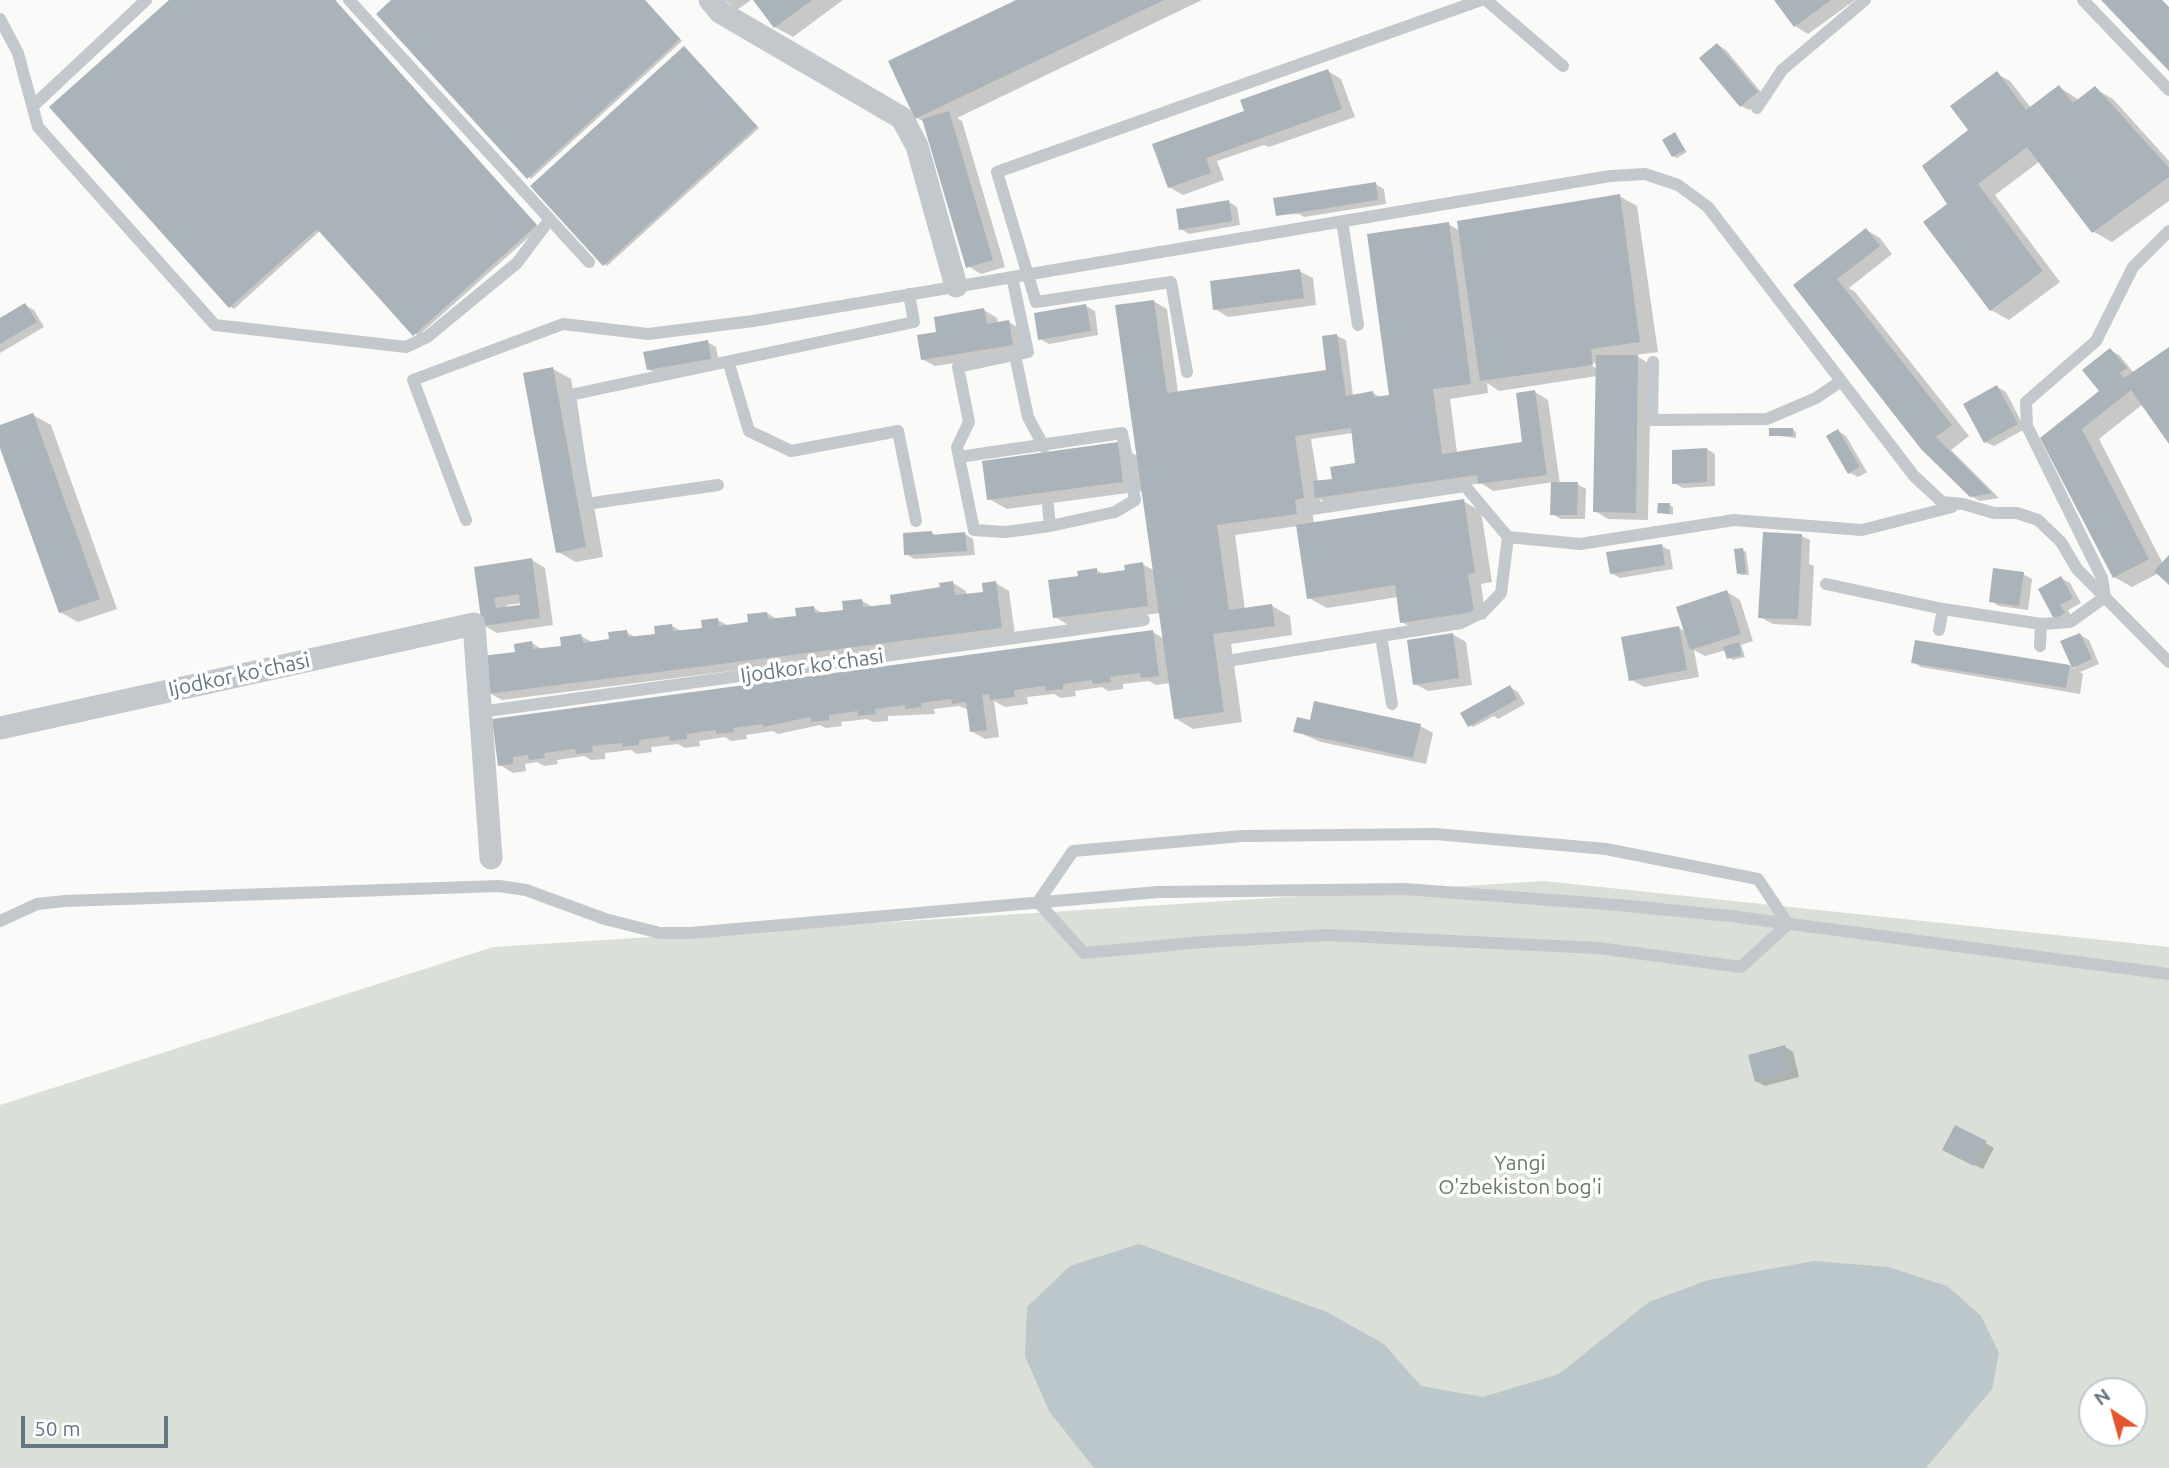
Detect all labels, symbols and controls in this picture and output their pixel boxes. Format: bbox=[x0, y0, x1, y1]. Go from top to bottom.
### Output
street label: Ijodkor koʻchasi bbox=[739, 643, 885, 689]
street label: Ijodkor koʻchasi bbox=[166, 648, 312, 702]
park label: Yangi O'zbekiston bog'i bbox=[1438, 1150, 1602, 1200]
north arrow bbox=[2078, 1377, 2148, 1447]
text: N bbox=[2090, 1384, 2114, 1410]
scale bar bbox=[24, 1402, 172, 1446]
text: 50 m bbox=[34, 1416, 81, 1440]

